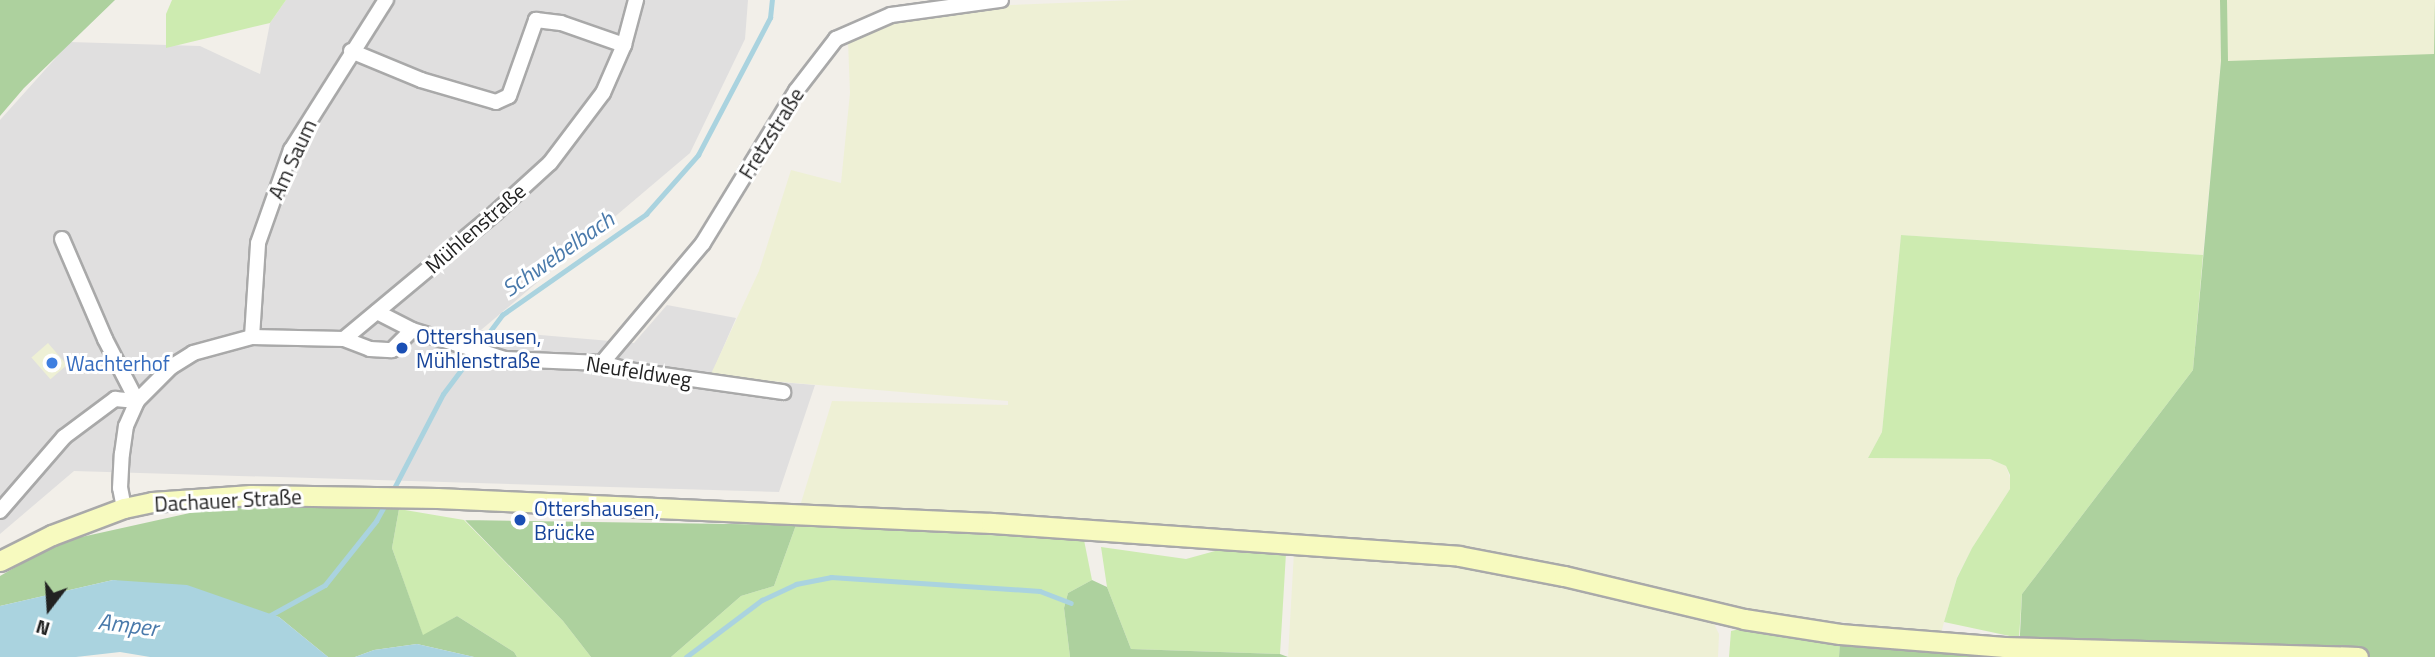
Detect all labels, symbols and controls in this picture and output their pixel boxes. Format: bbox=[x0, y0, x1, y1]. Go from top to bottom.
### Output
street label: Fretzstraße bbox=[733, 83, 809, 183]
street label: Am Saum bbox=[263, 115, 321, 203]
street label: Mühlenstraße bbox=[420, 178, 530, 278]
water label: Schwebelbach bbox=[497, 205, 619, 303]
place label: Ottershausen, Mühlenstraße bbox=[416, 323, 542, 373]
marker: Ottershausen, Mühlenstraße bbox=[394, 340, 410, 356]
place label: Wachterhof bbox=[66, 350, 170, 376]
street label: Neufeldweg bbox=[584, 350, 694, 392]
marker: Wachterhof bbox=[44, 355, 60, 371]
street label: Dachauer Straße bbox=[154, 484, 302, 516]
place label: Ottershausen, Brücke bbox=[534, 495, 660, 545]
marker: Ottershausen, Brücke bbox=[512, 512, 528, 528]
north arrow bbox=[14, 573, 84, 643]
water label: Amper bbox=[97, 608, 159, 642]
text: N bbox=[32, 613, 53, 644]

